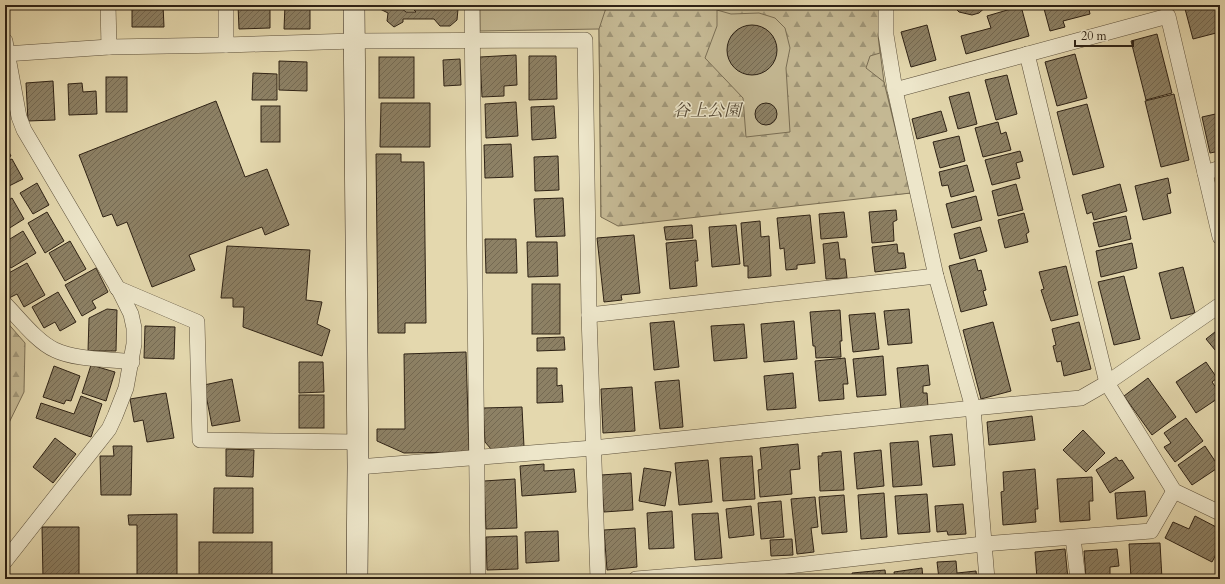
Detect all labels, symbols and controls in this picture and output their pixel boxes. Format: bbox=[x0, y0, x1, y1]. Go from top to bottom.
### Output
scale bar bbox=[1075, 22, 1133, 48]
text: 20 m bbox=[1081, 28, 1108, 44]
park label: 谷上公園 bbox=[673, 99, 744, 122]

